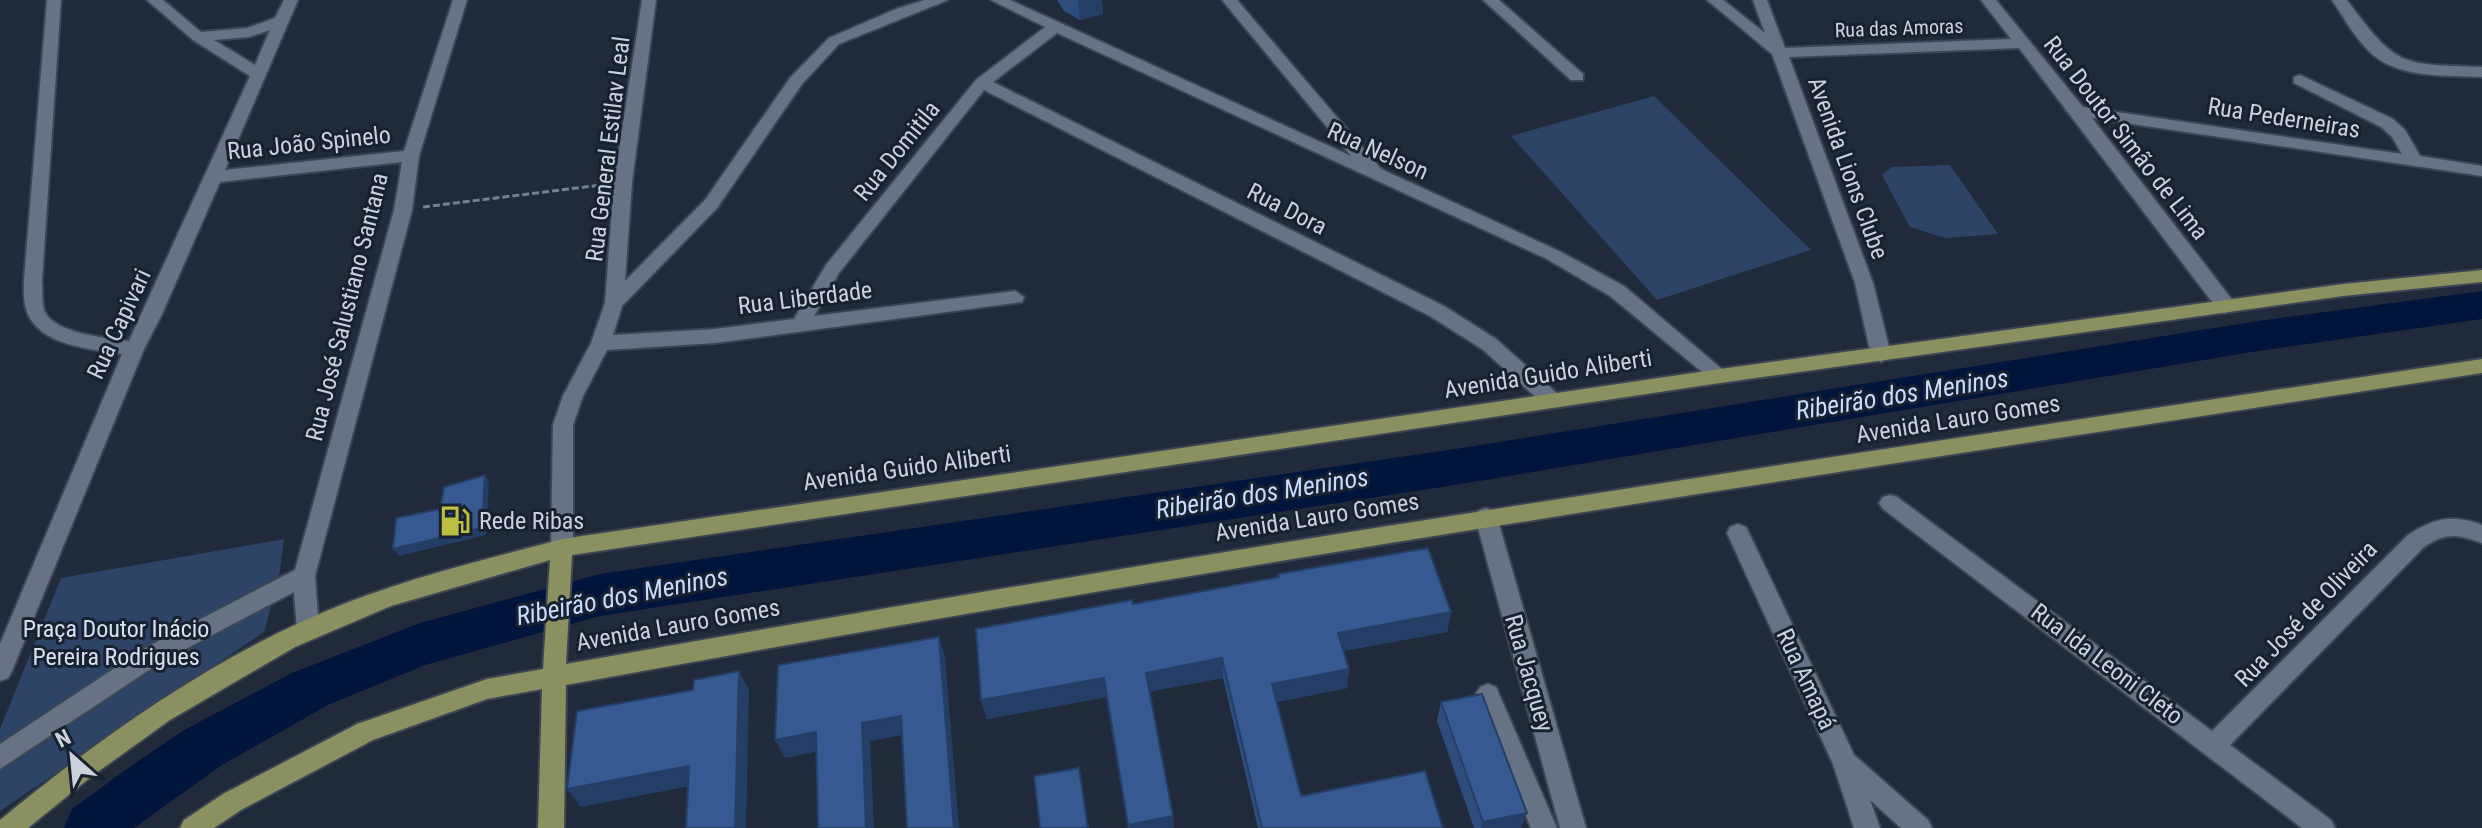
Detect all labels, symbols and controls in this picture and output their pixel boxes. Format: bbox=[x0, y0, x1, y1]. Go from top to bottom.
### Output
street label: Rua das Amoras bbox=[1834, 14, 1964, 42]
street label: Rua Doutor Simão de Lima bbox=[2038, 31, 2214, 245]
street label: Rua General Estilav Leal bbox=[580, 35, 636, 263]
street label: Avenida Lions Clube bbox=[1802, 73, 1894, 263]
street label: Rua Pederneiras bbox=[2206, 92, 2362, 144]
street label: Rua Domitila bbox=[848, 95, 946, 207]
street label: Rua Nelson bbox=[1323, 116, 1433, 186]
street label: Rua João Spinelo bbox=[226, 120, 392, 166]
street label: Rua José Salustiano Santana bbox=[300, 170, 394, 444]
street label: Rua Dora bbox=[1243, 177, 1331, 241]
street label: Rua Capivari bbox=[81, 265, 157, 383]
street label: Rua Liberdade bbox=[736, 276, 874, 320]
street label: Avenida Guido Aliberti bbox=[1442, 344, 1654, 404]
water label: Ribeirão dos Meninos bbox=[1794, 362, 2010, 426]
street label: Avenida Lauro Gomes bbox=[1854, 389, 2062, 449]
street label: Avenida Guido Aliberti bbox=[801, 440, 1013, 496]
water label: Ribeirão dos Meninos bbox=[1154, 461, 1370, 525]
street label: Avenida Lauro Gomes bbox=[1213, 487, 1421, 547]
fuel station icon: Rede Ribas bbox=[438, 504, 472, 538]
place label: Rede Ribas bbox=[479, 507, 584, 535]
street label: Rua José de Oliveira bbox=[2229, 535, 2383, 693]
water label: Ribeirão dos Meninos bbox=[514, 561, 730, 631]
street label: Avenida Lauro Gomes bbox=[574, 593, 782, 657]
street label: Rua Ida Leoni Cleto bbox=[2026, 598, 2188, 730]
street label: Rua Jacquey bbox=[1499, 611, 1559, 735]
park label: Praça Doutor Inácio Pereira Rodrigues bbox=[23, 615, 209, 671]
street label: Rua Amapá bbox=[1770, 624, 1842, 734]
north arrow bbox=[32, 716, 112, 796]
text: N bbox=[51, 724, 75, 753]

